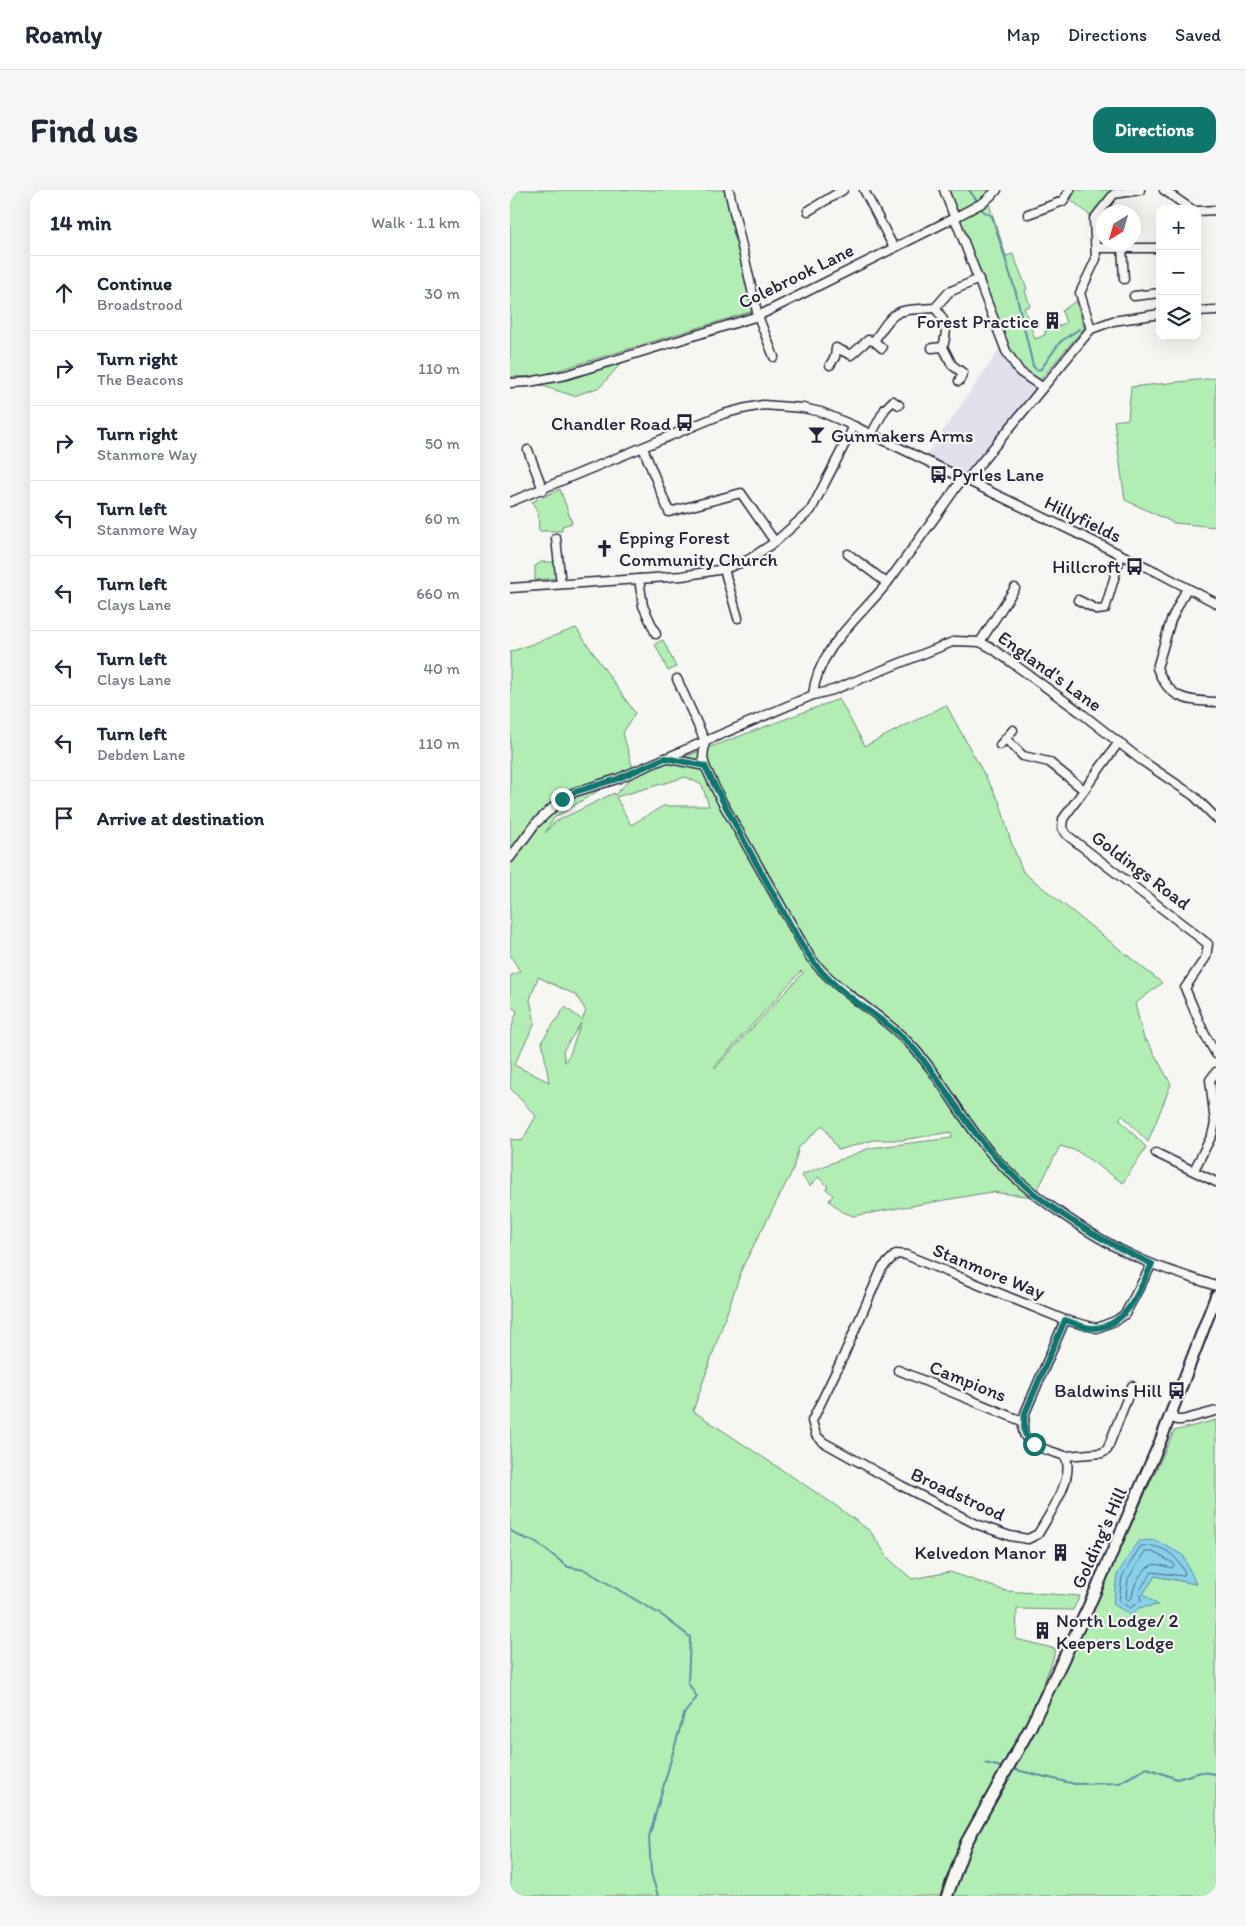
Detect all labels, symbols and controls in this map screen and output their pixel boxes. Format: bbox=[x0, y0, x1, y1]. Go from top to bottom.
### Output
text: Roamly bbox=[25, 20, 102, 49]
text: Map bbox=[1007, 24, 1040, 46]
text: Directions bbox=[1068, 24, 1147, 46]
text: Saved bbox=[1175, 24, 1221, 46]
button: Directions bbox=[1093, 107, 1216, 153]
text: Find us bbox=[30, 109, 138, 151]
north arrow bbox=[1096, 205, 1141, 250]
map controls bbox=[1156, 205, 1201, 340]
button: + bbox=[1156, 205, 1201, 250]
text: 14 min bbox=[50, 210, 111, 235]
text: Walk · 1.1 km bbox=[371, 213, 460, 232]
street label: Colebrook Lane bbox=[735, 238, 857, 314]
button: − bbox=[1156, 250, 1201, 295]
text: Continue bbox=[97, 272, 172, 295]
icon: ahead bbox=[50, 279, 78, 307]
text: 30 m bbox=[424, 284, 460, 303]
text: Broadstrood bbox=[97, 295, 183, 314]
button: layers bbox=[1156, 295, 1201, 340]
place label: Forest Practice bbox=[917, 310, 1039, 333]
building icon: Forest Practice bbox=[1043, 311, 1063, 331]
text: Turn right bbox=[97, 347, 178, 370]
icon: right bbox=[50, 354, 78, 382]
text: 110 m bbox=[418, 359, 460, 378]
text: The Beacons bbox=[97, 370, 184, 389]
place label: Chandler Road bbox=[551, 412, 672, 435]
bus stop icon: Chandler Road bbox=[675, 413, 695, 433]
text: Turn right bbox=[97, 422, 178, 445]
place label: Gunmakers Arms bbox=[831, 424, 973, 447]
bar icon: Gunmakers Arms bbox=[807, 425, 827, 445]
icon: right bbox=[50, 429, 78, 457]
text: 50 m bbox=[425, 434, 460, 453]
text: Stanmore Way bbox=[97, 445, 197, 464]
place label: Pyrles Lane bbox=[952, 463, 1044, 486]
bus stop icon: Pyrles Lane bbox=[928, 464, 948, 484]
street label: Hillyfields bbox=[1041, 490, 1125, 548]
text: Turn left bbox=[97, 497, 167, 520]
icon: left bbox=[50, 504, 78, 532]
text: 60 m bbox=[425, 509, 460, 528]
text: Stanmore Way bbox=[97, 520, 197, 539]
place label: Epping Forest Community Church bbox=[619, 526, 778, 571]
church icon: Epping Forest Community Church bbox=[595, 538, 615, 558]
place label: Hillcroft bbox=[1052, 555, 1121, 578]
bus stop icon: Hillcroft bbox=[1125, 556, 1145, 576]
text: Turn left bbox=[97, 572, 167, 595]
icon: left bbox=[50, 579, 78, 607]
text: 660 m bbox=[416, 584, 460, 603]
text: Clays Lane bbox=[97, 595, 171, 614]
street label: England's Lane bbox=[994, 626, 1106, 716]
text: Turn left bbox=[97, 647, 167, 670]
icon: left bbox=[50, 654, 78, 682]
text: 40 m bbox=[423, 659, 460, 678]
text: Clays Lane bbox=[97, 670, 171, 689]
text: Turn left bbox=[97, 722, 167, 745]
icon: left bbox=[50, 729, 78, 757]
text: 110 m bbox=[418, 734, 460, 753]
text: Debden Lane bbox=[97, 745, 185, 764]
route end bbox=[551, 788, 574, 811]
icon: arrive bbox=[50, 804, 78, 832]
text: Arrive at destination bbox=[97, 807, 264, 830]
street label: Goldings Road bbox=[1087, 825, 1196, 915]
street label: Stanmore Way bbox=[930, 1238, 1048, 1304]
street label: Campions bbox=[926, 1355, 1010, 1407]
place label: Baldwins Hill bbox=[1054, 1379, 1163, 1402]
bus stop icon: Baldwins Hill bbox=[1166, 1380, 1186, 1400]
route start bbox=[1023, 1433, 1046, 1456]
street label: Broadstrood bbox=[907, 1462, 1010, 1526]
street label: Golding's Hill bbox=[1066, 1483, 1132, 1592]
place label: Kelvedon Manor bbox=[915, 1541, 1046, 1564]
building icon: Kelvedon Manor bbox=[1050, 1542, 1070, 1562]
place label: North Lodge/ 2 Keepers Lodge bbox=[1056, 1609, 1178, 1654]
building icon: North Lodge/ 2 Keepers Lodge bbox=[1032, 1621, 1052, 1641]

